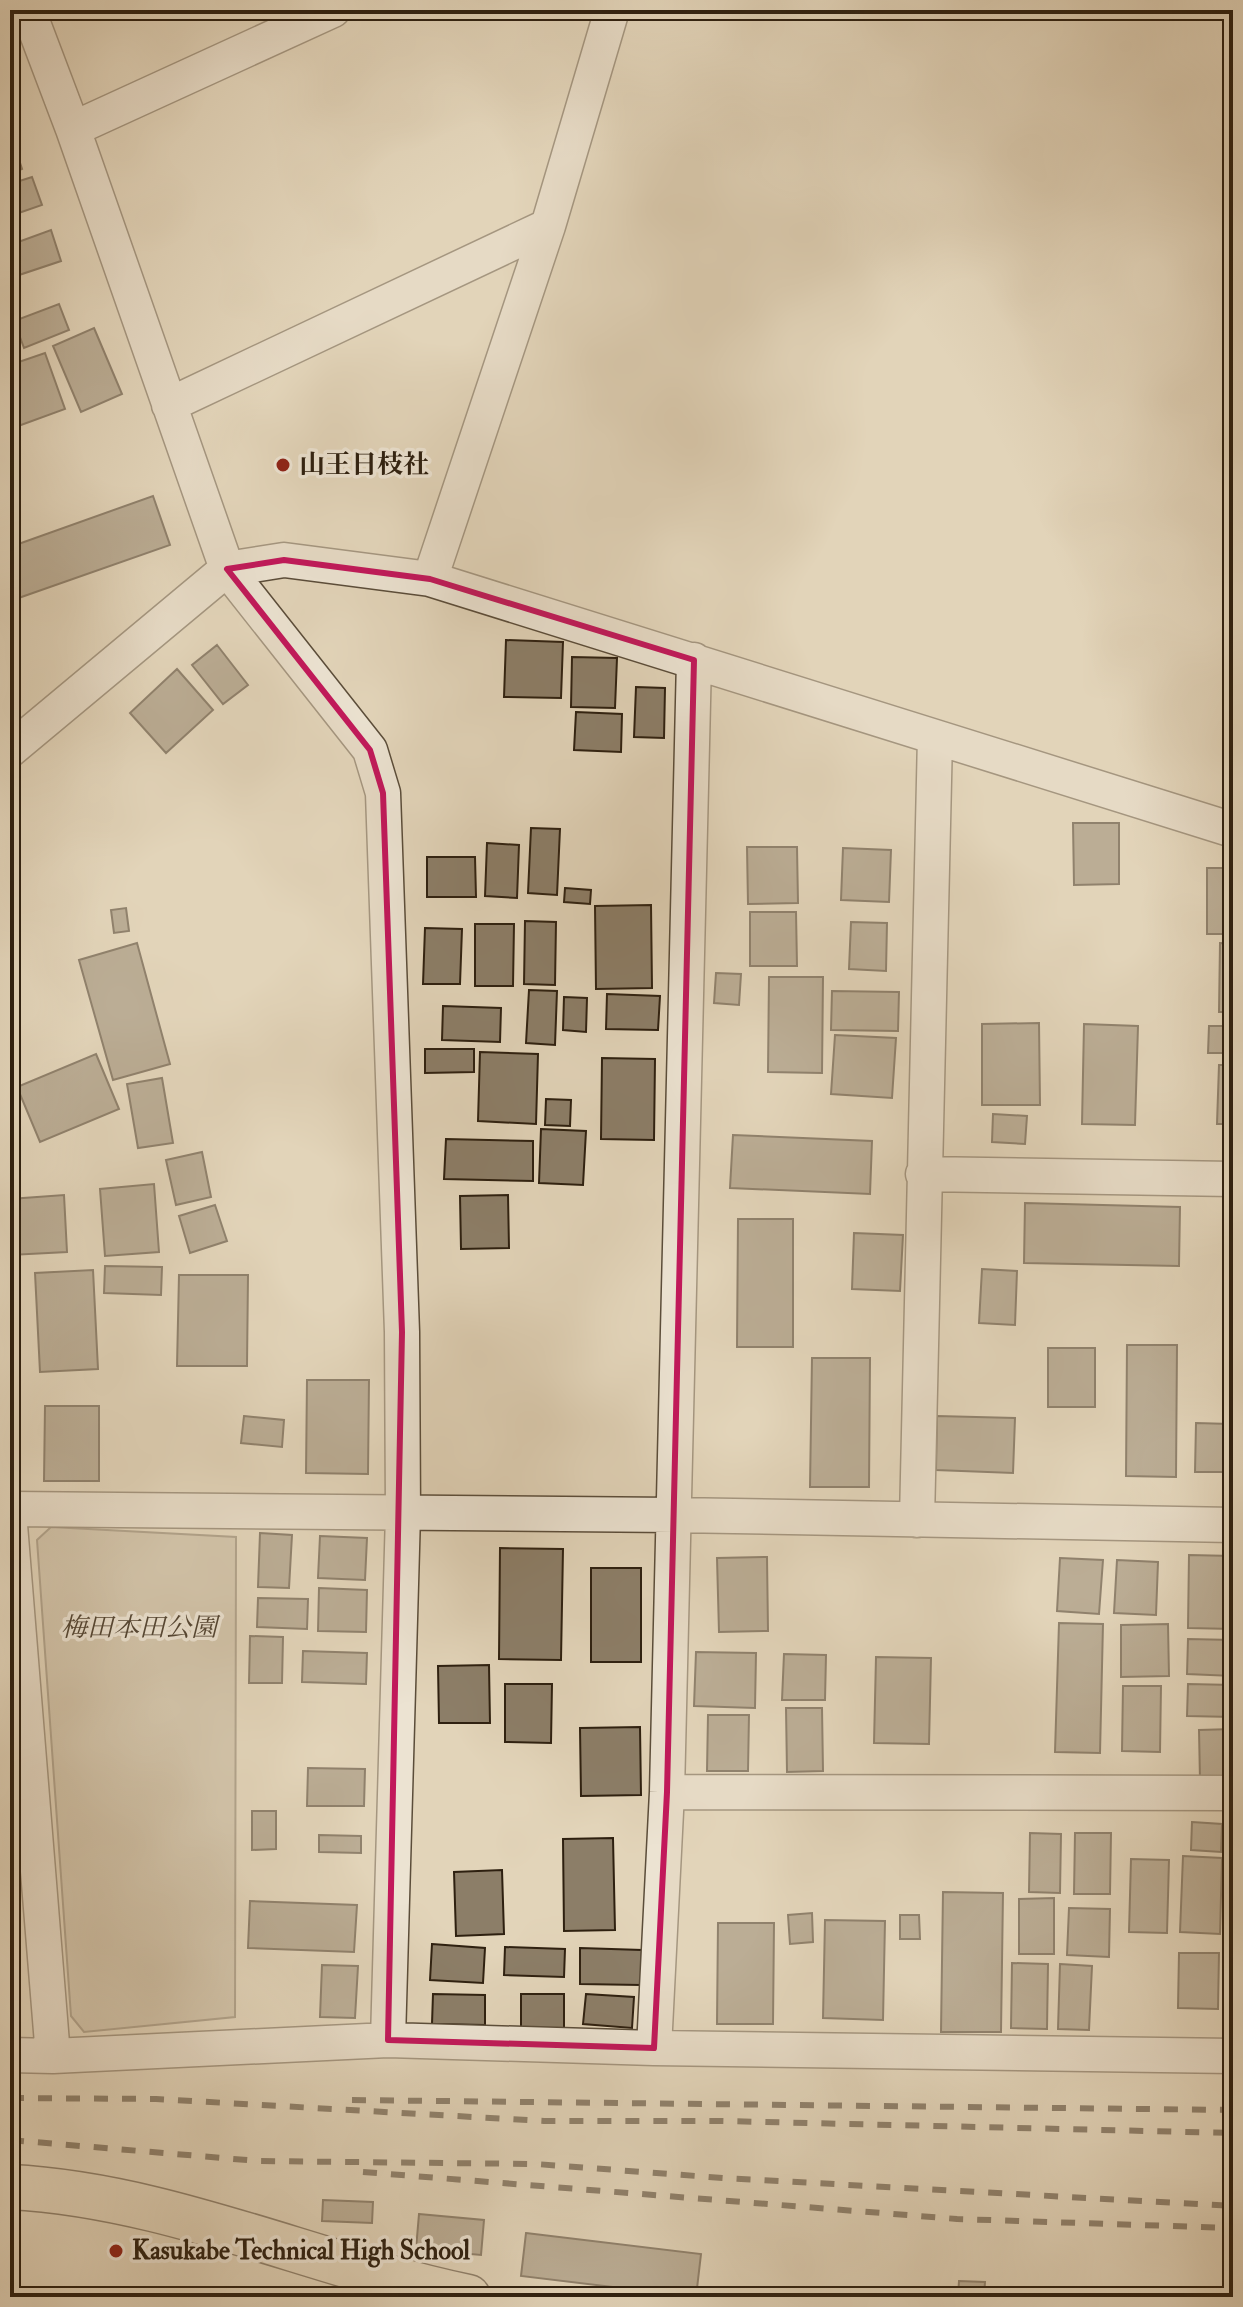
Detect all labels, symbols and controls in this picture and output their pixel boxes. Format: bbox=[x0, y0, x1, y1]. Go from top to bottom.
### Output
place label: 山王日枝社 bbox=[299, 449, 429, 481]
marker: 山王日枝社 bbox=[274, 456, 292, 474]
park label: 梅田本田公園 bbox=[61, 1612, 221, 1644]
place label: Kasukabe Technical High School bbox=[132, 2235, 470, 2268]
marker: Kasukabe Technical High School bbox=[107, 2242, 125, 2260]

